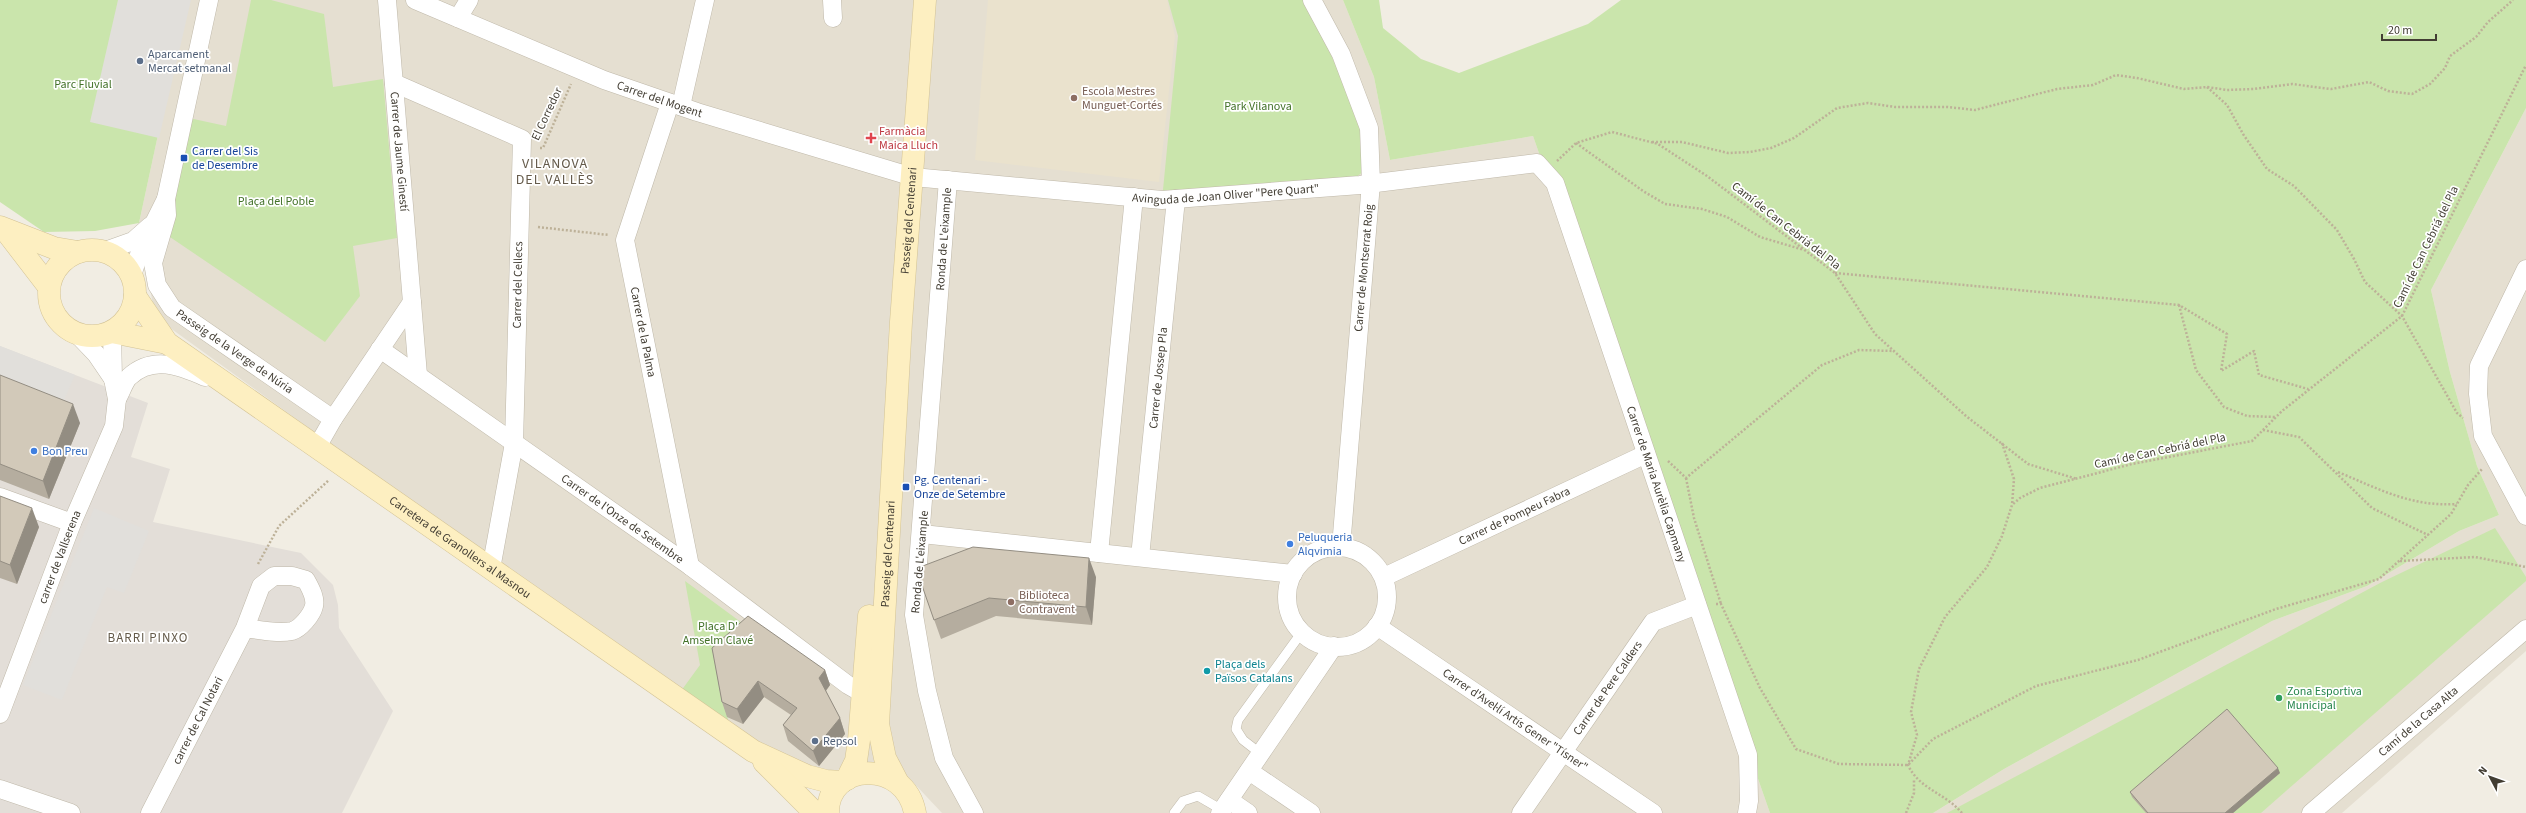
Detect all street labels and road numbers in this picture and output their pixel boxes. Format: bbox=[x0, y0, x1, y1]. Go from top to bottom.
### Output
street label: Carrer del Mogent bbox=[614, 77, 704, 122]
street label: El Corredor bbox=[527, 84, 567, 143]
street label: Carrer de Jaume Ginestí bbox=[386, 91, 413, 213]
street label: Passeig del Centenari bbox=[896, 167, 921, 275]
street label: Camí de Can Cebriá del Pla bbox=[1728, 178, 1844, 274]
street label: Avinguda de Joan Oliver "Pere Quart" bbox=[1131, 180, 1320, 209]
street label: Camí de Can Cebriá del Pla bbox=[2389, 183, 2463, 311]
street label: Ronda de L'eixample bbox=[932, 187, 956, 291]
street label: Carrer de Montserrat Roig bbox=[1350, 204, 1378, 332]
street label: Carrer del Cellecs bbox=[509, 241, 527, 329]
street label: Carrer de la Palma bbox=[626, 285, 661, 379]
street label: Passeig de la Verge de Núria bbox=[173, 305, 297, 398]
street label: Carrer de Jossep Pla bbox=[1144, 326, 1172, 429]
street label: Carrer de Maria Aurèlia Capmany bbox=[1622, 404, 1691, 565]
street label: Camí de Can Cebriá del Pla bbox=[2093, 429, 2227, 473]
street label: Carrer de l'Onze de Setembre bbox=[558, 470, 687, 568]
street label: Carrer de Pompeu Fabra bbox=[1456, 482, 1573, 549]
street label: Carretera de Granollers al Masnou bbox=[386, 492, 534, 602]
street label: Passeig del Centenari bbox=[876, 500, 899, 608]
street label: carrer de Vallserena bbox=[34, 507, 85, 606]
street label: Ronda de L'eixample bbox=[907, 510, 933, 614]
street label: Carrer de Pere Calders bbox=[1569, 637, 1646, 739]
street label: Carrer d'Avel·lí Artís Gener "Tísner" bbox=[1439, 664, 1591, 775]
street label: carrer de Cal Notari bbox=[168, 674, 227, 767]
street label: Camí de la Casa Alta bbox=[2374, 682, 2462, 761]

